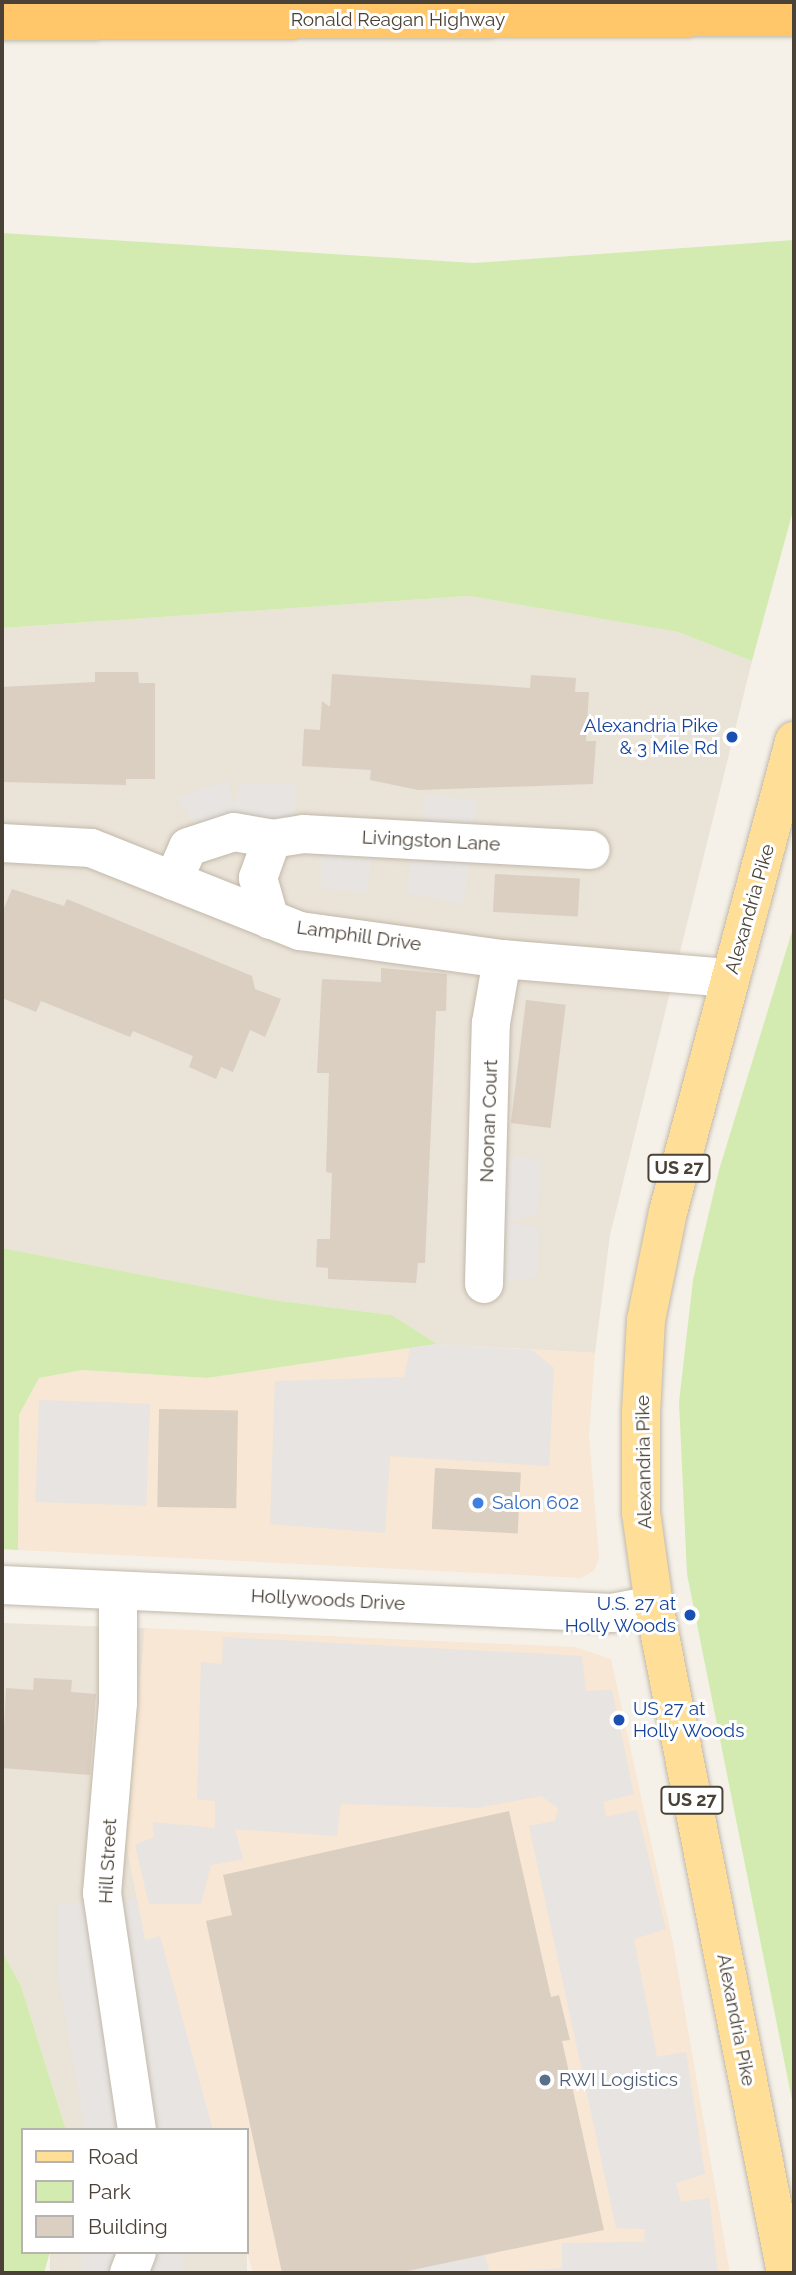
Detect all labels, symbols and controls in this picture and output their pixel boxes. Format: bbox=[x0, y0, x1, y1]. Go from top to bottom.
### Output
street label: Ronald Reagan Highway bbox=[291, 9, 505, 31]
place label: Alexandria Pike & 3 Mile Rd bbox=[584, 715, 718, 759]
marker: Alexandria Pike & 3 Mile Rd bbox=[724, 729, 740, 745]
street label: Livingston Lane bbox=[361, 826, 501, 856]
street label: Alexandria Pike bbox=[721, 841, 779, 977]
street label: Lamphill Drive bbox=[295, 916, 423, 956]
street label: Noonan Court bbox=[475, 1059, 503, 1183]
road number: US 27 bbox=[646, 1154, 712, 1182]
street label: Alexandria Pike bbox=[631, 1395, 657, 1529]
place label: Salon 602 bbox=[492, 1492, 579, 1514]
marker: Salon 602 bbox=[470, 1495, 486, 1511]
street label: Hollywoods Drive bbox=[250, 1585, 406, 1615]
place label: U.S. 27 at Holly Woods bbox=[563, 1593, 676, 1637]
marker: U.S. 27 at Holly Woods bbox=[682, 1607, 698, 1623]
place label: US 27 at Holly Woods bbox=[633, 1698, 746, 1742]
marker: US 27 at Holly Woods bbox=[611, 1712, 627, 1728]
road number: US 27 bbox=[659, 1786, 725, 1814]
street label: Hill Street bbox=[94, 1817, 122, 1905]
street label: Alexandria Pike bbox=[712, 1952, 760, 2088]
place label: RWI Logistics bbox=[559, 2069, 678, 2091]
marker: RWI Logistics bbox=[537, 2072, 553, 2088]
legend bbox=[21, 2128, 248, 2254]
text: Road bbox=[88, 2144, 138, 2169]
text: Park bbox=[88, 2179, 131, 2204]
text: Building bbox=[88, 2214, 168, 2239]

